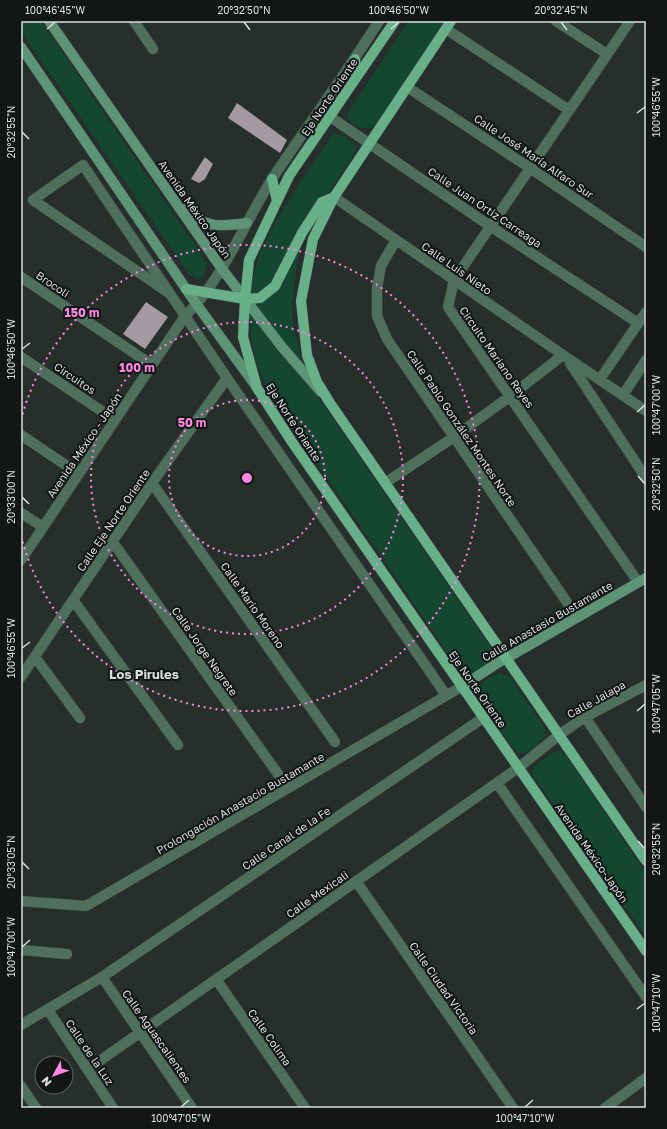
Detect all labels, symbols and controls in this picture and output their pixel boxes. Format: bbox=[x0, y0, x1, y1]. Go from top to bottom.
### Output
text: 100°46'45"W bbox=[25, 4, 85, 16]
text: 20°32'50"N bbox=[217, 4, 271, 16]
text: 100°46'50"W bbox=[369, 4, 430, 16]
text: 20°32'45"N bbox=[534, 4, 588, 16]
street label: Eje Norte Oriente bbox=[298, 56, 360, 138]
text: 100°46'55"W bbox=[650, 77, 662, 137]
text: 20°32'55"N bbox=[5, 106, 17, 158]
street label: Calle José María Alfaro Sur bbox=[472, 111, 597, 201]
street label: Avenida México Japón bbox=[156, 157, 234, 261]
street label: Calle Juan Ortiz Carreaga bbox=[426, 164, 544, 250]
street label: Calle Luis Nieto bbox=[419, 239, 495, 297]
street label: Brocoli bbox=[34, 268, 72, 300]
street label: Circuito Mariano Reyes bbox=[457, 304, 537, 410]
text: 150 m bbox=[65, 305, 99, 320]
text: 100°46'50"W bbox=[5, 318, 17, 379]
street label: Calle Pablo González Montes Norte bbox=[405, 347, 519, 509]
street label: Circuitos bbox=[52, 359, 98, 397]
text: 100 m bbox=[119, 360, 155, 375]
text: 100°47'00"W bbox=[650, 375, 662, 435]
street label: Eje Norte Oriente bbox=[264, 380, 324, 464]
street label: Avenida México - Japón bbox=[44, 390, 124, 500]
text: 50 m bbox=[178, 415, 206, 430]
text: 20°32'50"N bbox=[650, 457, 662, 511]
street label: Calle Eje Norte Oriente bbox=[74, 466, 152, 574]
text: 20°33'00"N bbox=[5, 470, 17, 524]
centre of rings bbox=[240, 471, 254, 485]
street label: Calle Mario Moreno bbox=[218, 559, 288, 651]
street label: Calle Anastasio Bustamante bbox=[479, 578, 615, 664]
street label: Calle Jorge Negrete bbox=[169, 604, 241, 698]
text: 100°46'55"W bbox=[5, 618, 17, 678]
street label: Eje Norte Oriente bbox=[447, 648, 509, 730]
district label: Los Pirules bbox=[109, 666, 179, 682]
text: 100°47'05"W bbox=[650, 674, 662, 734]
street label: Calle Jalapa bbox=[565, 678, 627, 720]
street label: Prolongación Anastacio Bustamante bbox=[154, 749, 326, 857]
street label: Avenida México-Japón bbox=[553, 801, 631, 905]
street label: Calle Canal de la Fe bbox=[239, 804, 333, 872]
text: 20°32'55"N bbox=[650, 823, 662, 875]
text: 20°33'05"N bbox=[5, 835, 17, 889]
street label: Calle Mexicali bbox=[283, 868, 351, 920]
text: 100°47'00"W bbox=[5, 917, 17, 977]
street label: Calle Ciudad Victoria bbox=[407, 939, 481, 1037]
text: 100°47'10"W bbox=[650, 973, 662, 1032]
street label: Calle Aguascalientes bbox=[120, 987, 194, 1085]
street label: Calle Colima bbox=[246, 1006, 294, 1068]
street label: Calle de la Luz bbox=[63, 1017, 117, 1088]
north arrow bbox=[34, 1055, 74, 1095]
text: N bbox=[38, 1074, 54, 1089]
text: 100°47'05"W bbox=[151, 1112, 211, 1124]
text: 100°47'10"W bbox=[496, 1112, 555, 1124]

